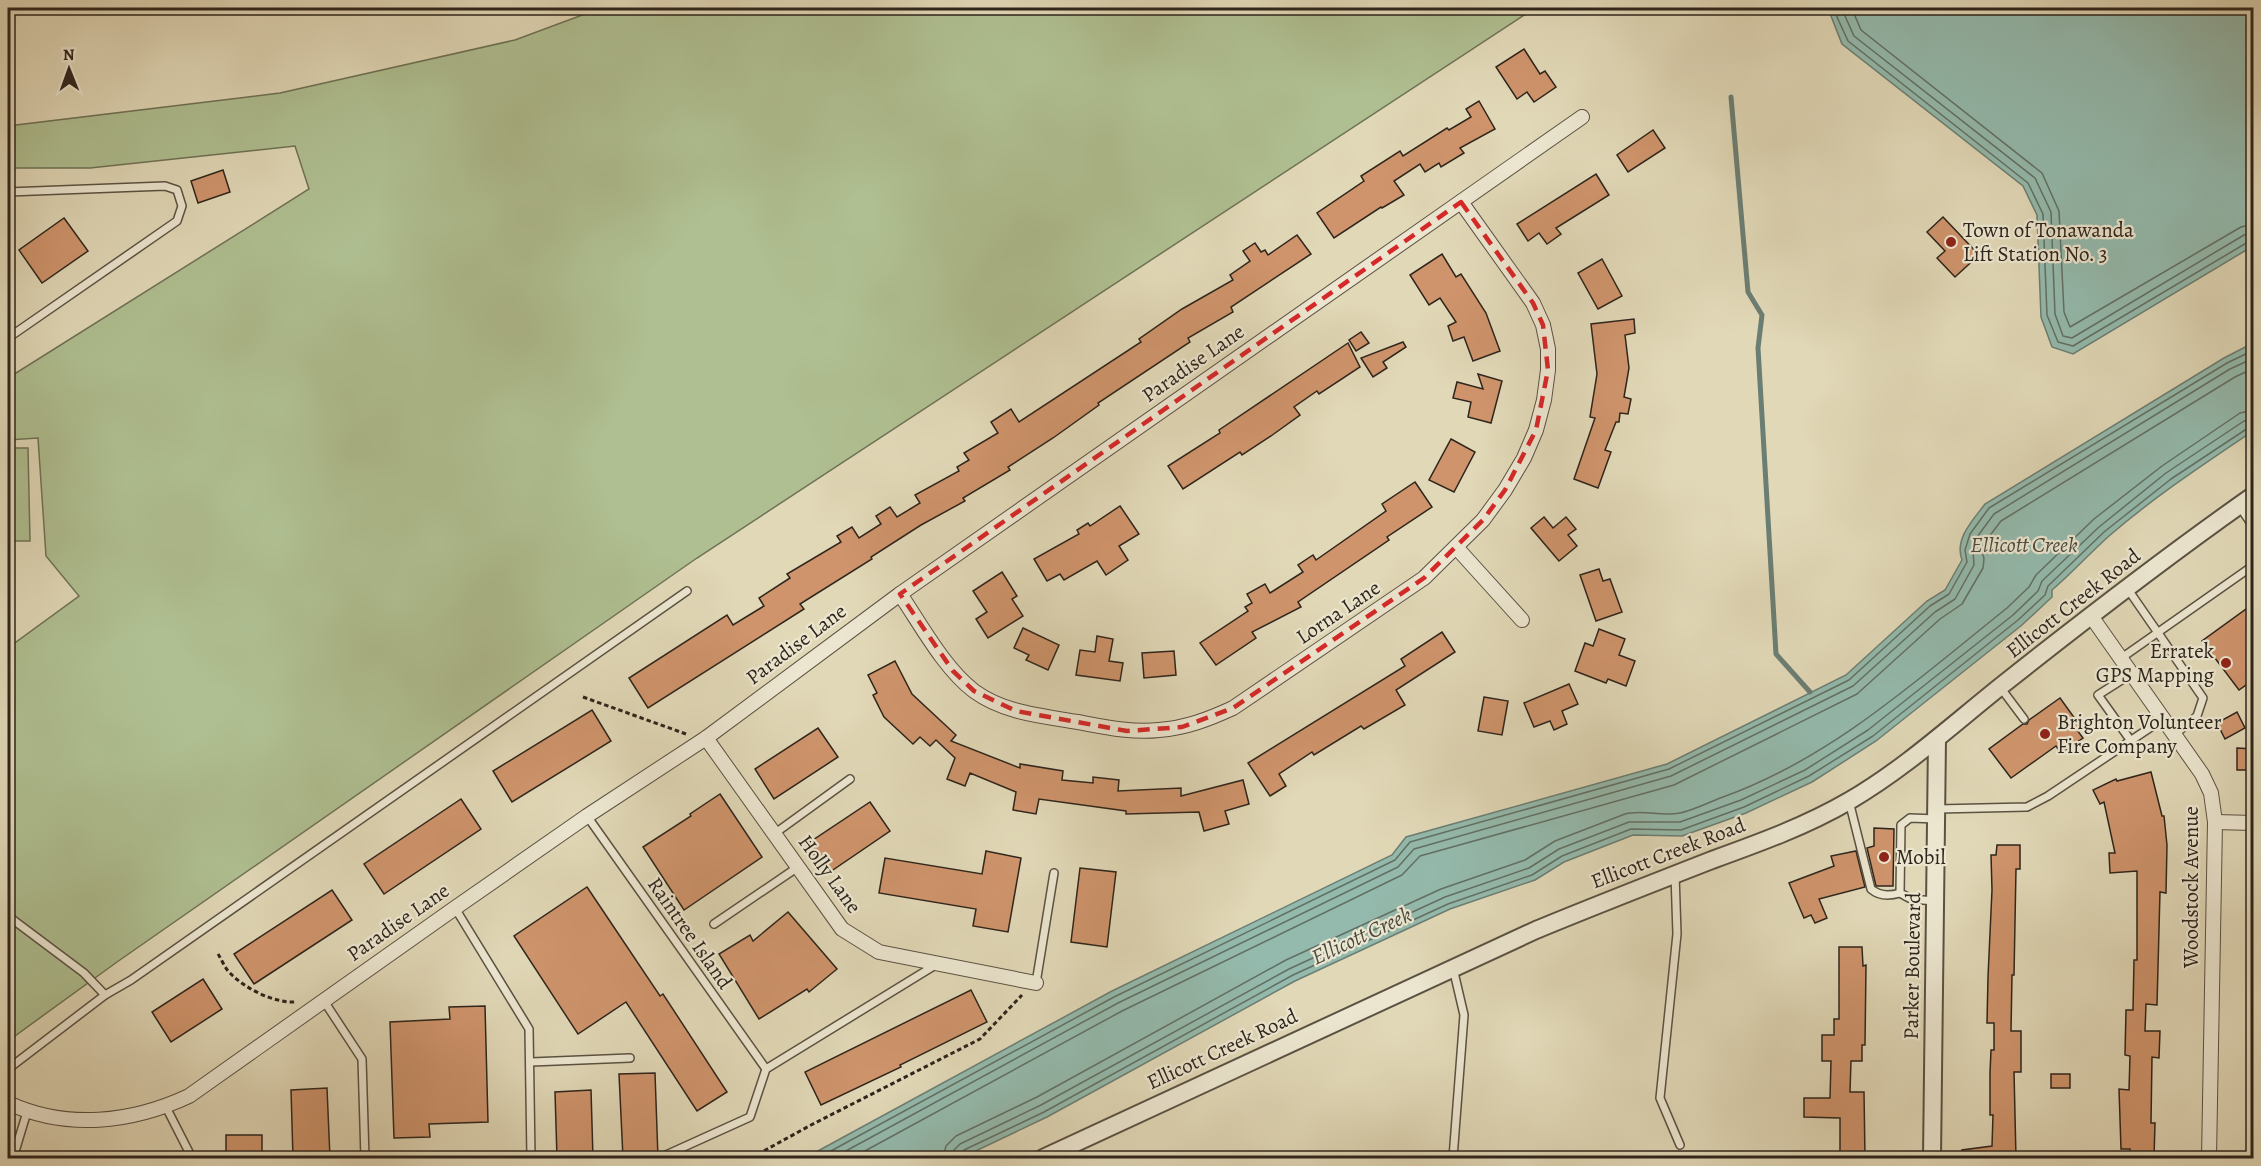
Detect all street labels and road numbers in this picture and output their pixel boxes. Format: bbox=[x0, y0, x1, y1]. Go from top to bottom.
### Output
street label: Paradise Lane bbox=[1136, 317, 1250, 409]
street label: Ellicott Creek Road bbox=[2000, 541, 2147, 664]
street label: Lorna Lane bbox=[1290, 574, 1386, 650]
street label: Paradise Lane bbox=[740, 597, 852, 691]
street label: Woodstock Avenue bbox=[2177, 806, 2205, 969]
street label: Ellicott Creek Road bbox=[1587, 810, 1750, 895]
street label: Holly Lane bbox=[792, 829, 868, 919]
street label: Raintree Island bbox=[641, 871, 739, 995]
street label: Paradise Lane bbox=[341, 876, 455, 968]
street label: Parker Boulevard bbox=[1897, 891, 1927, 1040]
street label: Ellicott Creek Road bbox=[1142, 1001, 1303, 1096]

